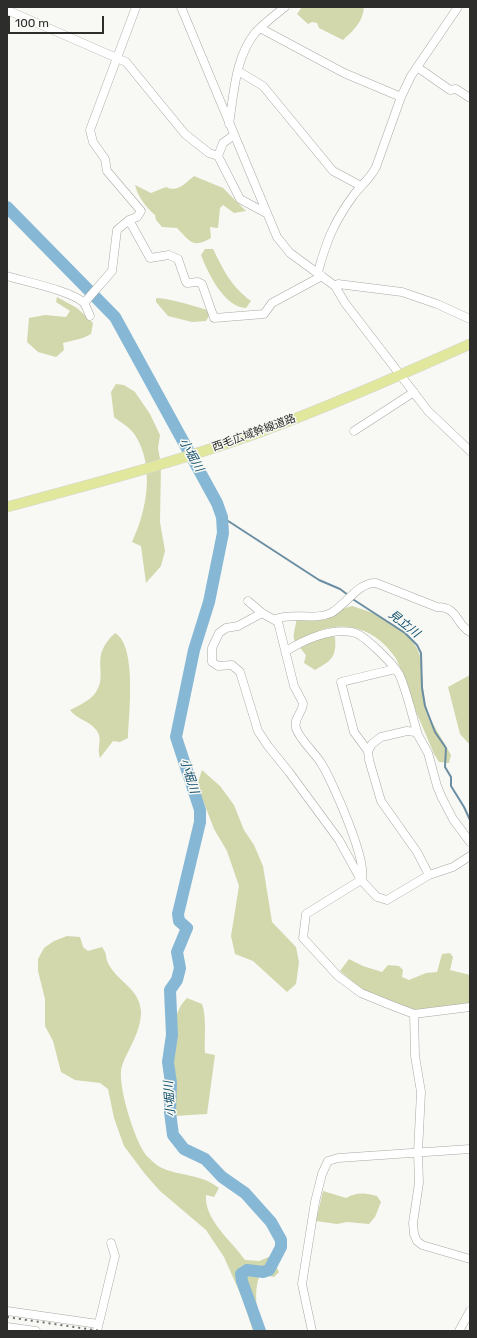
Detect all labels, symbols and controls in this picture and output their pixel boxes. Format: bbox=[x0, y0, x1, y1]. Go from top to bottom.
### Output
scale bar bbox=[10, 8, 106, 34]
text: 100 m bbox=[15, 16, 49, 30]
street label: 西毛広域幹線道路 bbox=[210, 412, 298, 454]
water label: 小堀川 bbox=[176, 436, 206, 474]
water label: 見立川 bbox=[385, 607, 423, 641]
water label: 小堀川 bbox=[177, 757, 201, 795]
water label: 小堀川 bbox=[162, 1081, 178, 1117]

